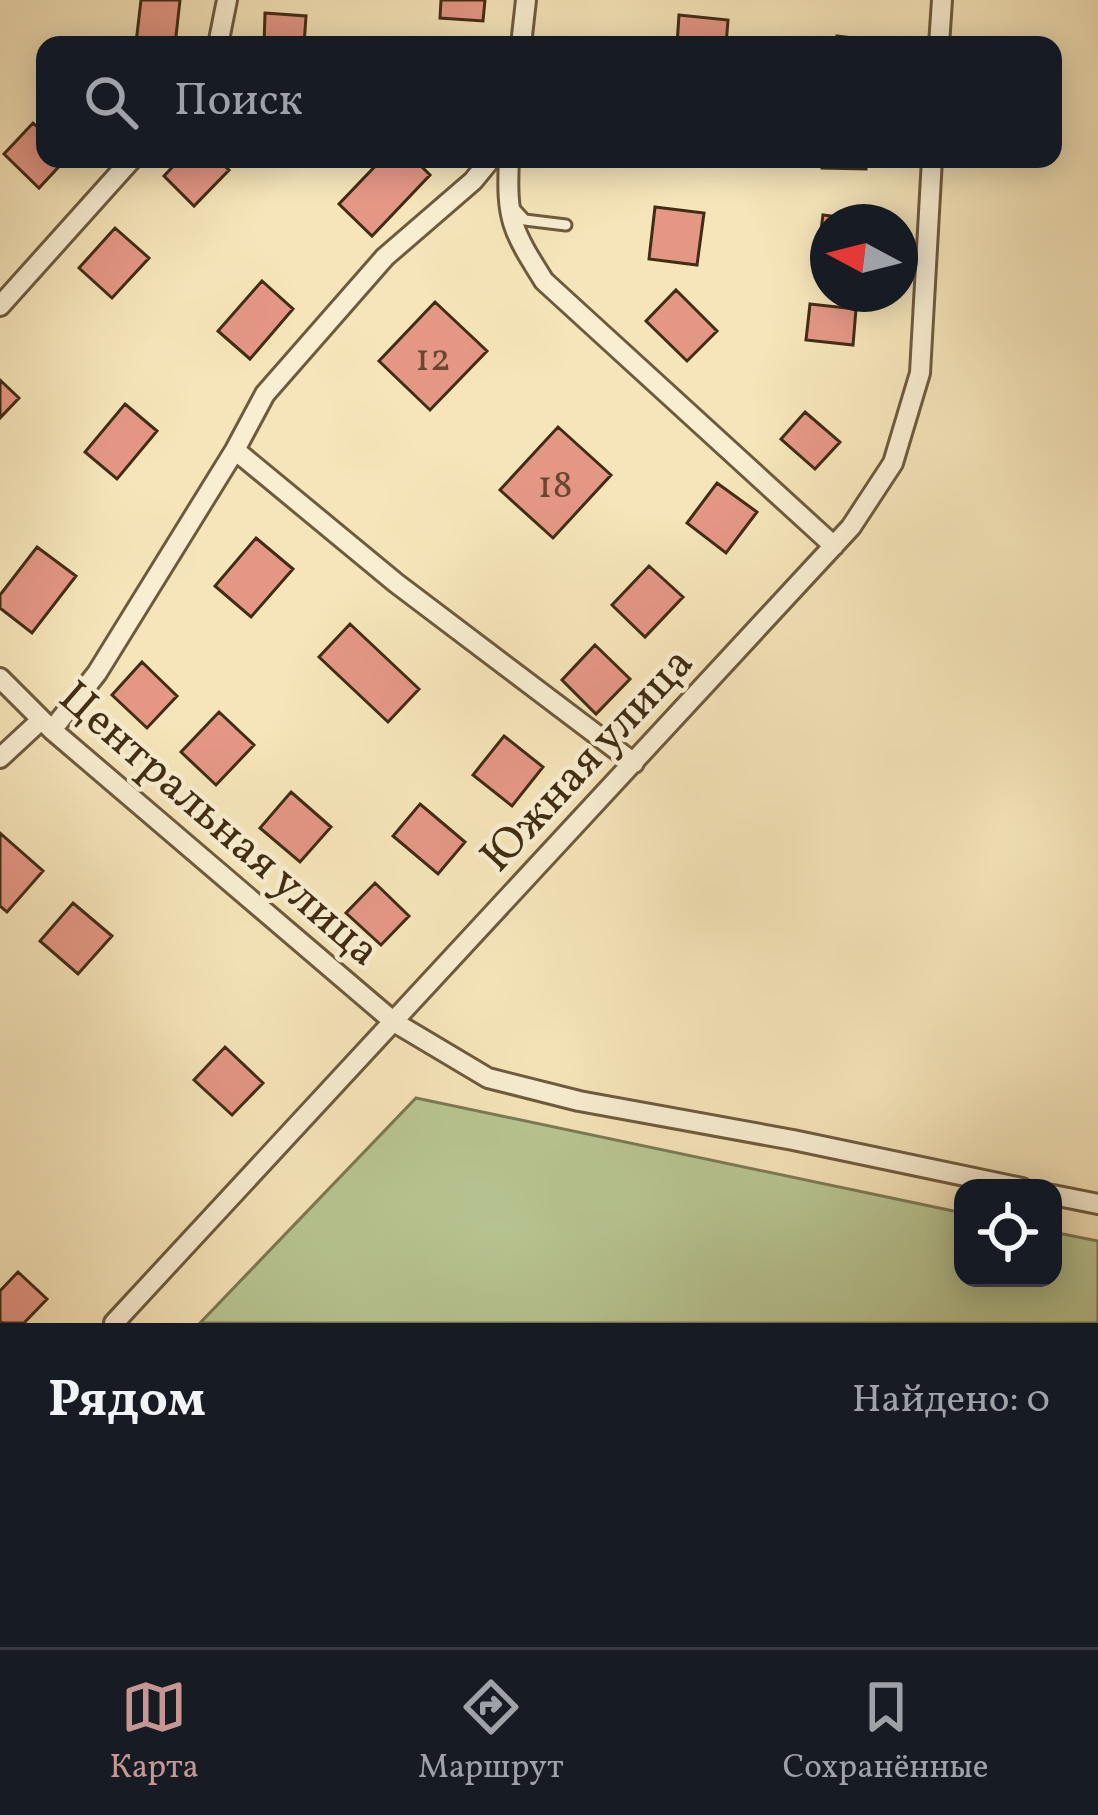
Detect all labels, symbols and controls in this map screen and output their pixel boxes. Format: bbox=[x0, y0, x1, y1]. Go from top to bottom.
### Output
search box bbox=[36, 36, 1062, 168]
icon: search bbox=[78, 69, 144, 135]
text: Поиск bbox=[174, 71, 303, 134]
north arrow bbox=[810, 204, 918, 312]
house number: 12 bbox=[415, 333, 451, 387]
house number: 18 bbox=[538, 460, 572, 514]
street label: Южная улица bbox=[467, 634, 709, 888]
street label: Центральная улица bbox=[44, 668, 392, 983]
map controls bbox=[954, 1179, 1062, 1287]
button: locate bbox=[954, 1179, 1062, 1287]
text: Рядом bbox=[48, 1366, 206, 1437]
text: Найдено: 0 bbox=[852, 1374, 1050, 1428]
tab: Карта bbox=[109, 1674, 199, 1792]
tab: Маршрут bbox=[418, 1674, 564, 1792]
tab: Сохранённые bbox=[783, 1674, 988, 1792]

